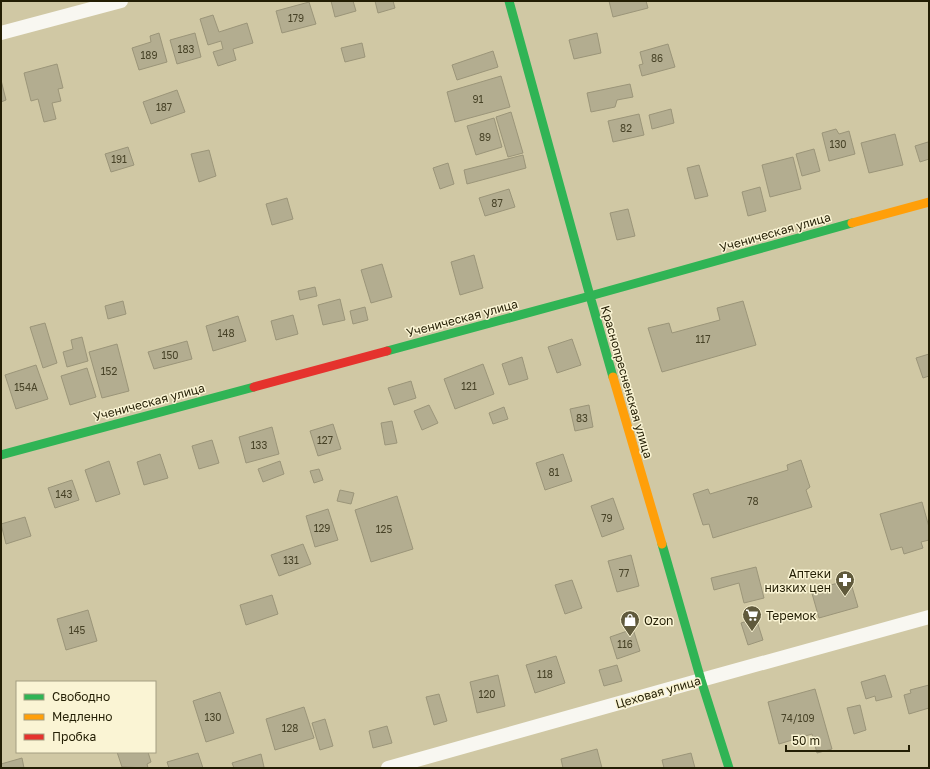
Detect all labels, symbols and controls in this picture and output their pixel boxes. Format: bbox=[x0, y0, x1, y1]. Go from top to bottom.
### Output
house number: 179 bbox=[288, 12, 304, 24]
house number: 183 bbox=[178, 43, 195, 55]
house number: 189 bbox=[141, 49, 158, 61]
house number: 86 bbox=[651, 52, 663, 64]
house number: 91 bbox=[473, 93, 484, 105]
house number: 187 bbox=[156, 101, 172, 113]
house number: 82 bbox=[620, 122, 632, 134]
house number: 89 bbox=[479, 131, 491, 143]
house number: 130 bbox=[830, 138, 846, 150]
house number: 191 bbox=[111, 153, 127, 165]
house number: 87 bbox=[491, 197, 503, 209]
street label: Ученическая улица bbox=[718, 209, 832, 255]
street label: Ученическая улица bbox=[405, 296, 519, 340]
street label: Краснопресненская улица bbox=[598, 304, 656, 460]
house number: 148 bbox=[217, 327, 235, 339]
house number: 117 bbox=[696, 333, 711, 345]
house number: 150 bbox=[162, 349, 178, 361]
house number: 152 bbox=[101, 365, 117, 377]
street label: Ученическая улица bbox=[92, 380, 206, 424]
house number: 121 bbox=[461, 380, 477, 392]
house number: 154А bbox=[14, 381, 38, 393]
house number: 83 bbox=[576, 412, 588, 424]
house number: 127 bbox=[317, 434, 333, 446]
house number: 133 bbox=[251, 439, 267, 451]
house number: 81 bbox=[549, 466, 560, 478]
house number: 143 bbox=[56, 488, 73, 500]
house number: 78 bbox=[747, 495, 759, 507]
house number: 79 bbox=[601, 512, 613, 524]
house number: 129 bbox=[314, 522, 330, 534]
house number: 125 bbox=[376, 523, 392, 535]
house number: 131 bbox=[283, 554, 299, 566]
place label: Аптеки низких цен bbox=[765, 566, 831, 595]
house number: 77 bbox=[619, 567, 629, 579]
pharmacy icon: Аптеки низких цен bbox=[834, 569, 856, 597]
supermarket icon: Теремок bbox=[741, 604, 763, 632]
place label: Теремок bbox=[766, 608, 817, 623]
shop icon: Ozon bbox=[619, 609, 641, 637]
place label: Ozon bbox=[644, 613, 673, 628]
house number: 145 bbox=[69, 624, 86, 636]
house number: 116 bbox=[617, 638, 633, 650]
house number: 118 bbox=[537, 668, 553, 680]
street label: Цеховая улица bbox=[614, 673, 702, 711]
legend bbox=[16, 681, 156, 753]
house number: 120 bbox=[479, 688, 495, 700]
text: Свободно bbox=[52, 689, 110, 704]
text: Медленно bbox=[52, 709, 112, 724]
house number: 130 bbox=[205, 711, 221, 723]
house number: 74/109 bbox=[781, 712, 815, 724]
house number: 128 bbox=[282, 722, 298, 734]
scale bar bbox=[786, 727, 909, 753]
text: Пробка bbox=[52, 729, 96, 744]
text: 50 m bbox=[792, 733, 820, 748]

